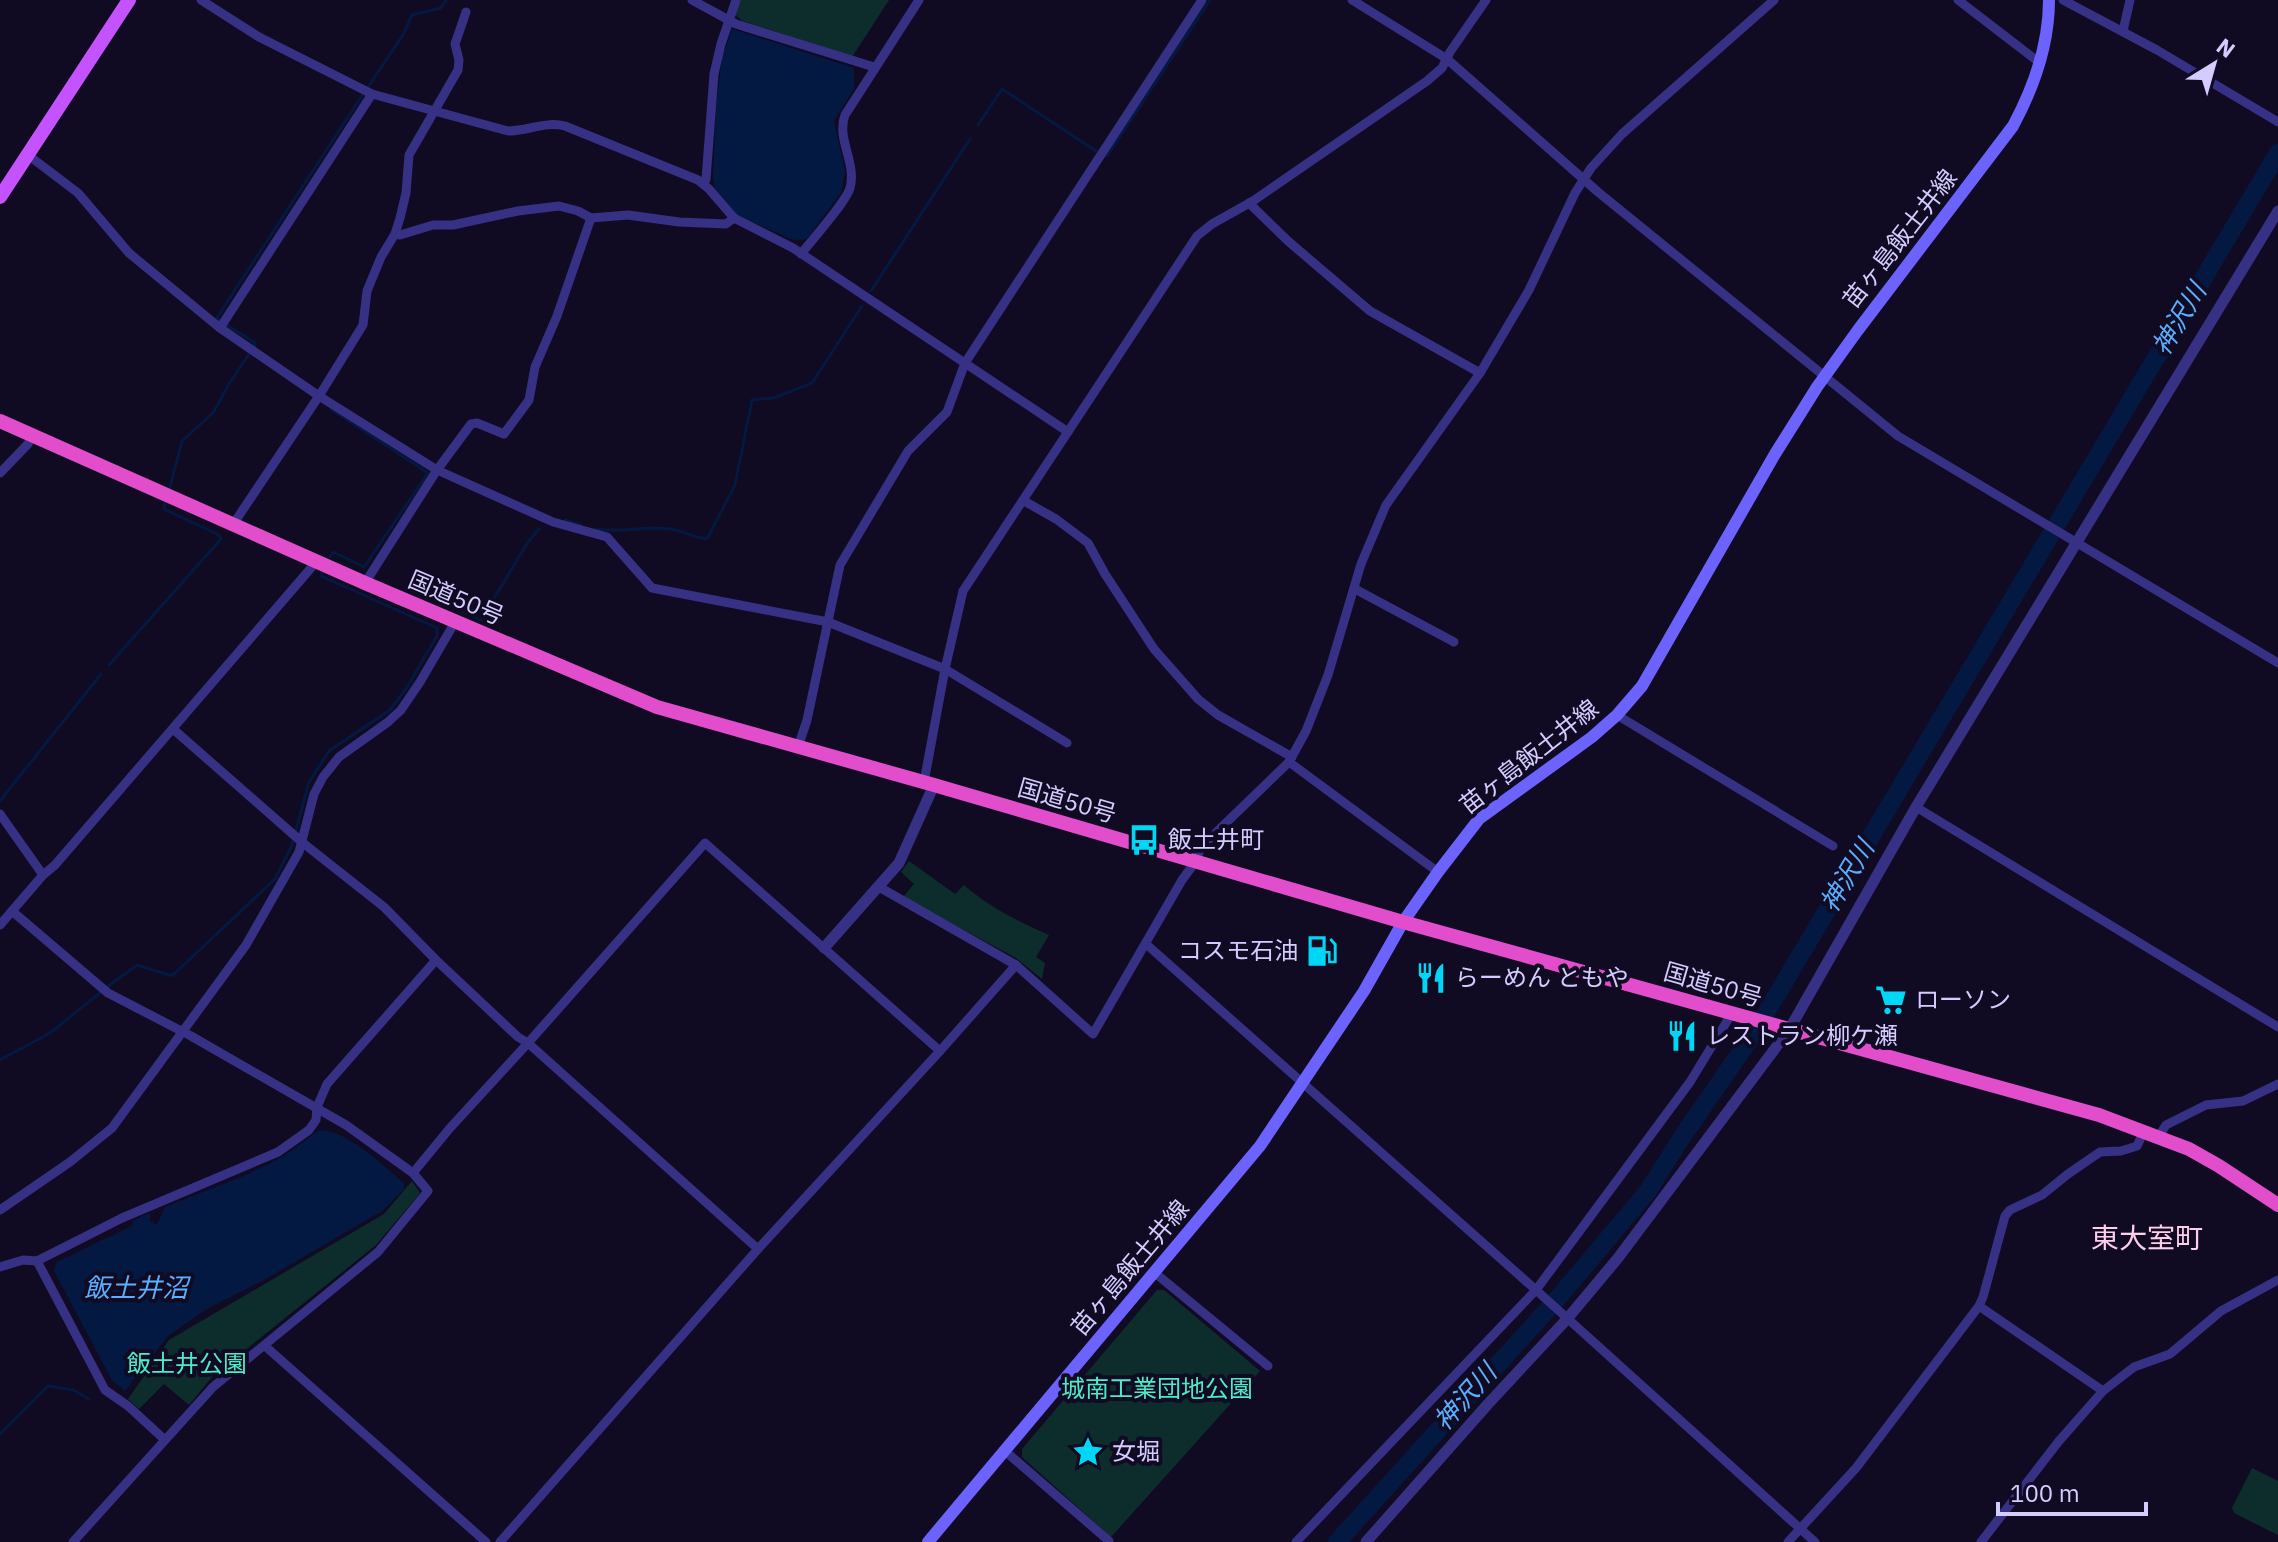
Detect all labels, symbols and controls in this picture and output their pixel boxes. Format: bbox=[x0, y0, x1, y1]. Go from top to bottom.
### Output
north arrow bbox=[2174, 24, 2254, 104]
text: N bbox=[2211, 31, 2241, 64]
street label: 苗ヶ島飯土井線 bbox=[1835, 162, 1964, 314]
water label: 神沢川 bbox=[2143, 274, 2214, 361]
street label: 国道50号 bbox=[404, 563, 509, 632]
street label: 苗ヶ島飯土井線 bbox=[1452, 692, 1604, 821]
street label: 国道50号 bbox=[1014, 771, 1120, 829]
bus stop icon: 飯土井町 bbox=[1127, 823, 1161, 857]
place label: 飯土井町 bbox=[1168, 823, 1264, 855]
water label: 神沢川 bbox=[1811, 831, 1882, 918]
place label: コスモ石油 bbox=[1178, 934, 1298, 966]
fuel station icon: コスモ石油 bbox=[1305, 934, 1339, 968]
street label: 国道50号 bbox=[1660, 955, 1766, 1013]
restaurant icon: らーめん ともや bbox=[1414, 961, 1448, 995]
place label: らーめん ともや bbox=[1455, 961, 1629, 993]
supermarket icon: ローソン bbox=[1874, 983, 1908, 1017]
place label: ローソン bbox=[1915, 983, 2011, 1015]
restaurant icon: レストラン柳ケ瀬 bbox=[1665, 1019, 1699, 1053]
place label: レストラン柳ケ瀬 bbox=[1706, 1019, 1898, 1051]
street label: 苗ヶ島飯土井線 bbox=[1063, 1193, 1195, 1342]
district label: 東大室町 bbox=[2091, 1219, 2203, 1256]
water label: 飯土井沼 bbox=[84, 1270, 192, 1304]
park label: 飯土井公園 bbox=[127, 1347, 247, 1379]
water label: 神沢川 bbox=[1426, 1354, 1505, 1437]
park label: 城南工業団地公園 bbox=[1061, 1372, 1253, 1404]
place icon: 女堀 bbox=[1071, 1435, 1105, 1469]
place label: 女堀 bbox=[1112, 1435, 1160, 1467]
scale bar bbox=[1998, 1466, 2146, 1516]
text: 100 m bbox=[2010, 1477, 2080, 1509]

